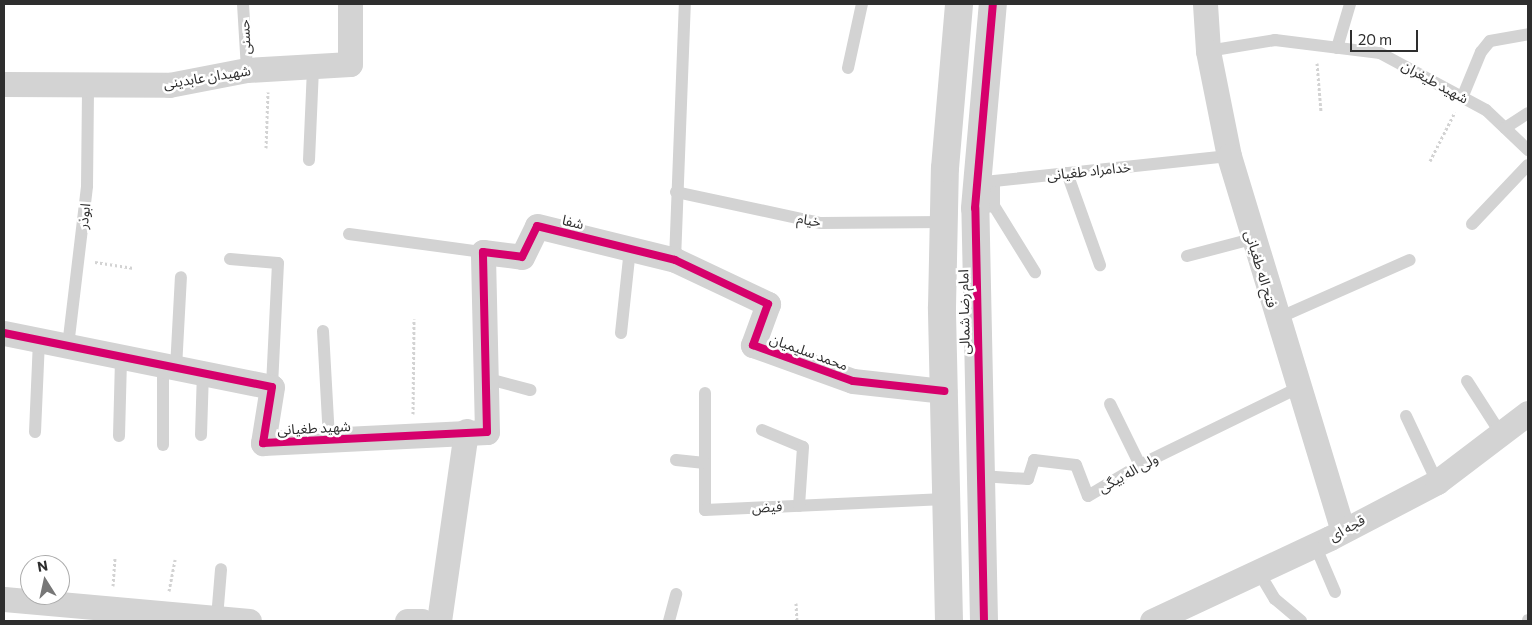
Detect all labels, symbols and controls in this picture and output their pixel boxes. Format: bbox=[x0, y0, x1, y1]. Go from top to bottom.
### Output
street label: حسنی bbox=[236, 19, 254, 55]
scale bar bbox=[1352, 20, 1420, 52]
text: 20 m bbox=[1358, 30, 1392, 48]
street label: شهید طیغران bbox=[1399, 57, 1471, 107]
street label: شهیدان عابدینی bbox=[162, 62, 252, 92]
street label: خدامراد طغیانی bbox=[1046, 158, 1132, 184]
street label: ابوذر bbox=[74, 202, 94, 230]
street label: خیام bbox=[796, 210, 822, 230]
street label: شفا bbox=[560, 211, 586, 233]
street label: فتح اله طغیانی bbox=[1241, 228, 1281, 310]
street label: امام رضا شمالی bbox=[955, 269, 973, 355]
street label: محمد سلیمیان bbox=[768, 330, 850, 374]
street label: شهید طغیانی bbox=[277, 418, 351, 438]
street label: ولی اله بیگی bbox=[1095, 450, 1161, 496]
street label: فیض bbox=[751, 498, 783, 516]
street label: قجه ای bbox=[1326, 511, 1368, 545]
north arrow bbox=[20, 555, 70, 605]
text: N bbox=[36, 556, 49, 575]

